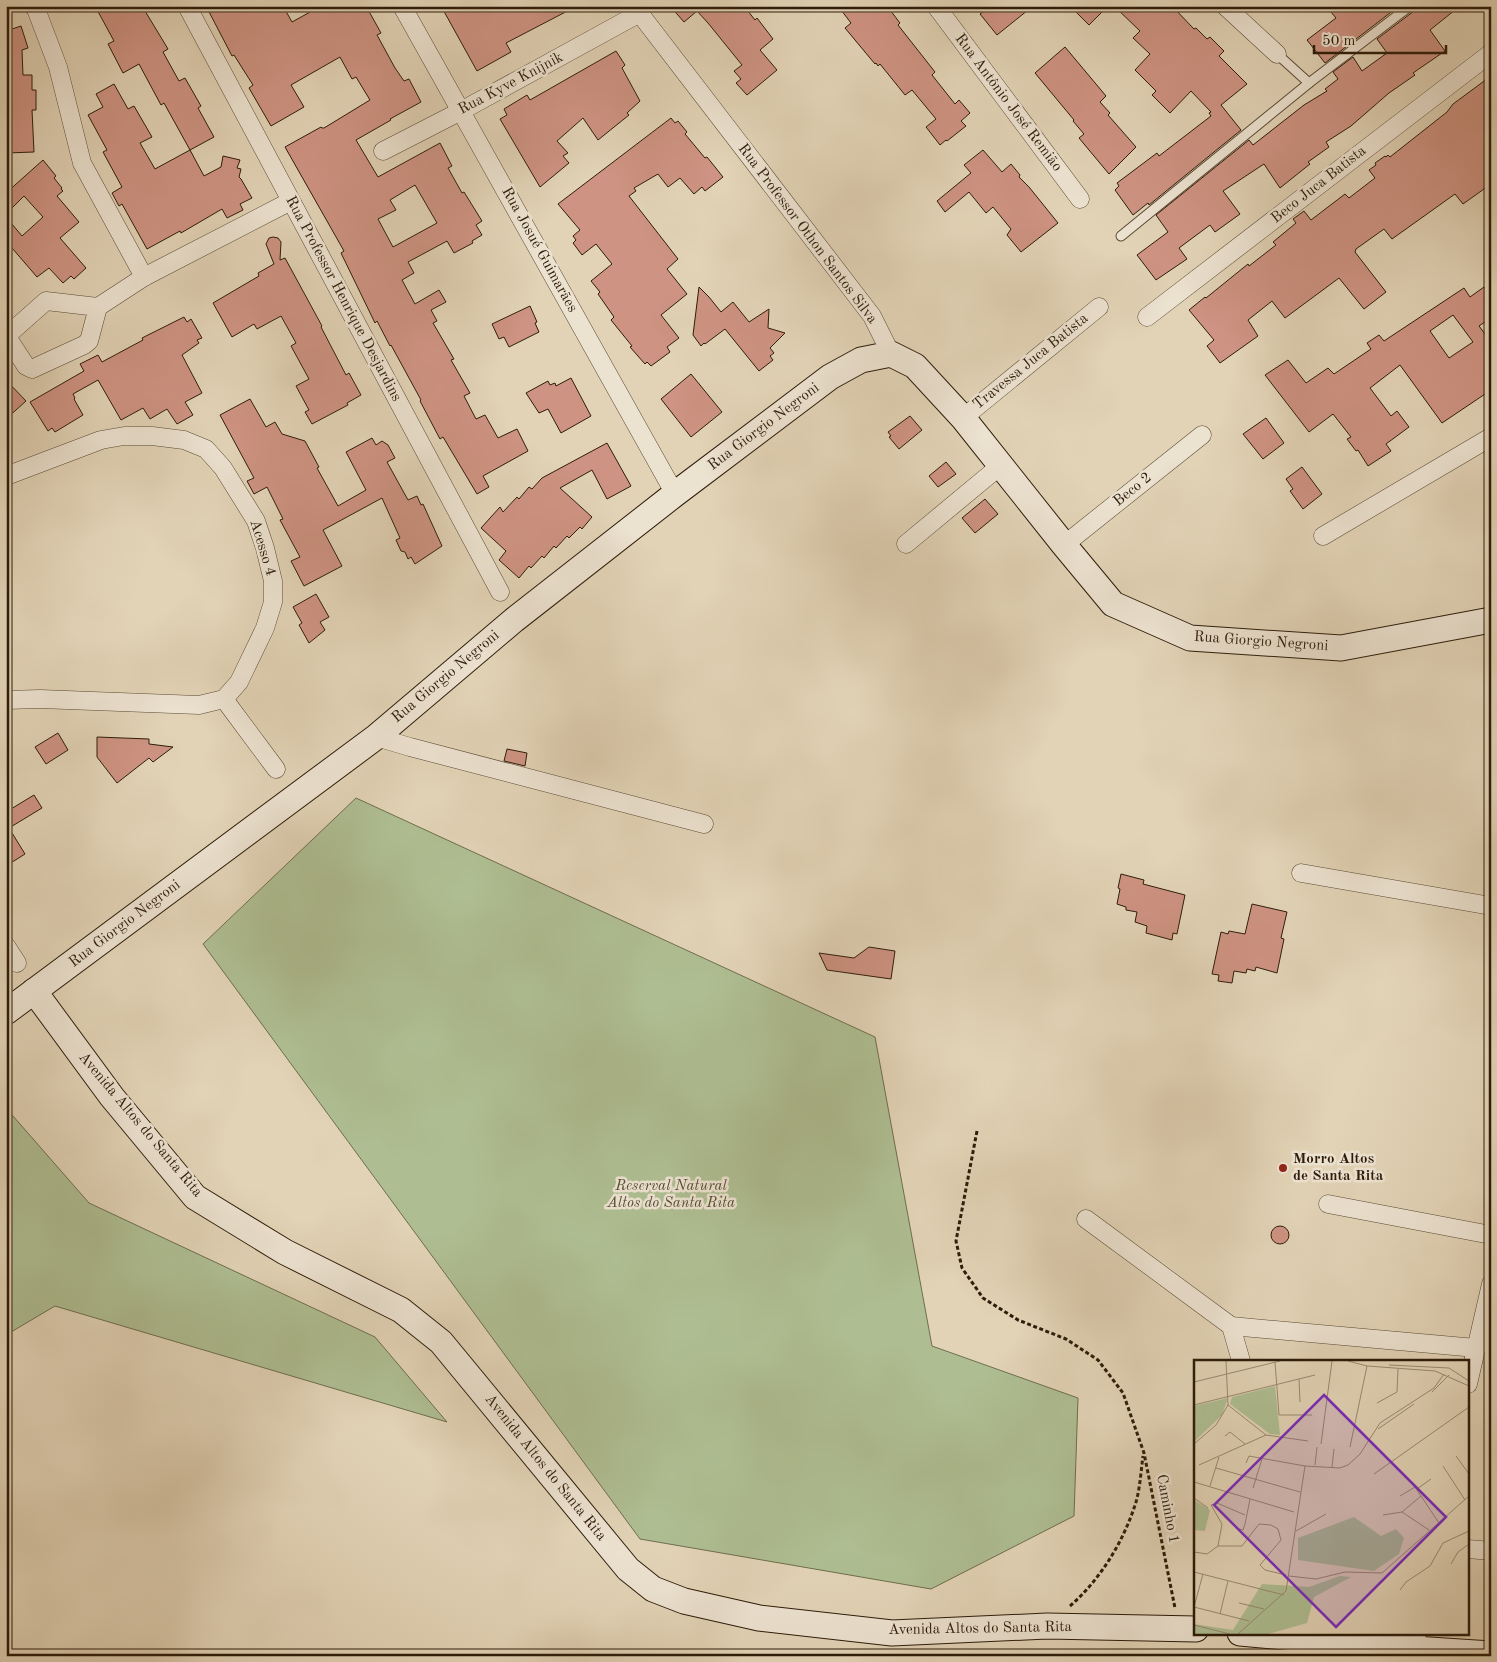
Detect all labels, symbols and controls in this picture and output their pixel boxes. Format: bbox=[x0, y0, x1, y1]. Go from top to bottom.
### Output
scale bar bbox=[1314, 22, 1447, 54]
street label: Rua Antônio José Remião bbox=[951, 31, 1065, 175]
text: 50 m bbox=[1322, 34, 1356, 49]
street label: Rua Kyve Knijnik bbox=[456, 50, 566, 118]
street label: Rua Professor Othon Santos Silva bbox=[735, 141, 880, 327]
street label: Beco Juca Batista bbox=[1269, 143, 1370, 227]
street label: Rua Josué Guimarães bbox=[498, 185, 580, 315]
street label: Rua Professor Henrique Desjardins bbox=[282, 194, 404, 404]
street label: Travessa Juca Batista bbox=[971, 311, 1092, 413]
street label: Rua Giorgio Negroni bbox=[706, 380, 822, 474]
street label: Beco 2 bbox=[1111, 470, 1155, 510]
street label: Acesso 4 bbox=[246, 518, 278, 578]
street label: Rua Giorgio Negroni bbox=[390, 628, 502, 726]
street label: Rua Giorgio Negroni bbox=[1193, 630, 1329, 654]
street label: Rua Giorgio Negroni bbox=[67, 877, 183, 971]
street label: Avenida Altos do Santa Rita bbox=[75, 1050, 205, 1201]
place label: Morro Altos de Santa Rita bbox=[1293, 1152, 1384, 1184]
marker: Morro Altos de Santa Rita bbox=[1277, 1162, 1289, 1174]
park label: Reserval Natural Altos do Santa Rita bbox=[606, 1179, 735, 1211]
inset map bbox=[1194, 1360, 1470, 1634]
street label: Avenida Altos do Santa Rita bbox=[481, 1392, 609, 1545]
street label: Caminho 1 bbox=[1153, 1473, 1181, 1545]
street label: Avenida Altos do Santa Rita bbox=[888, 1620, 1073, 1638]

